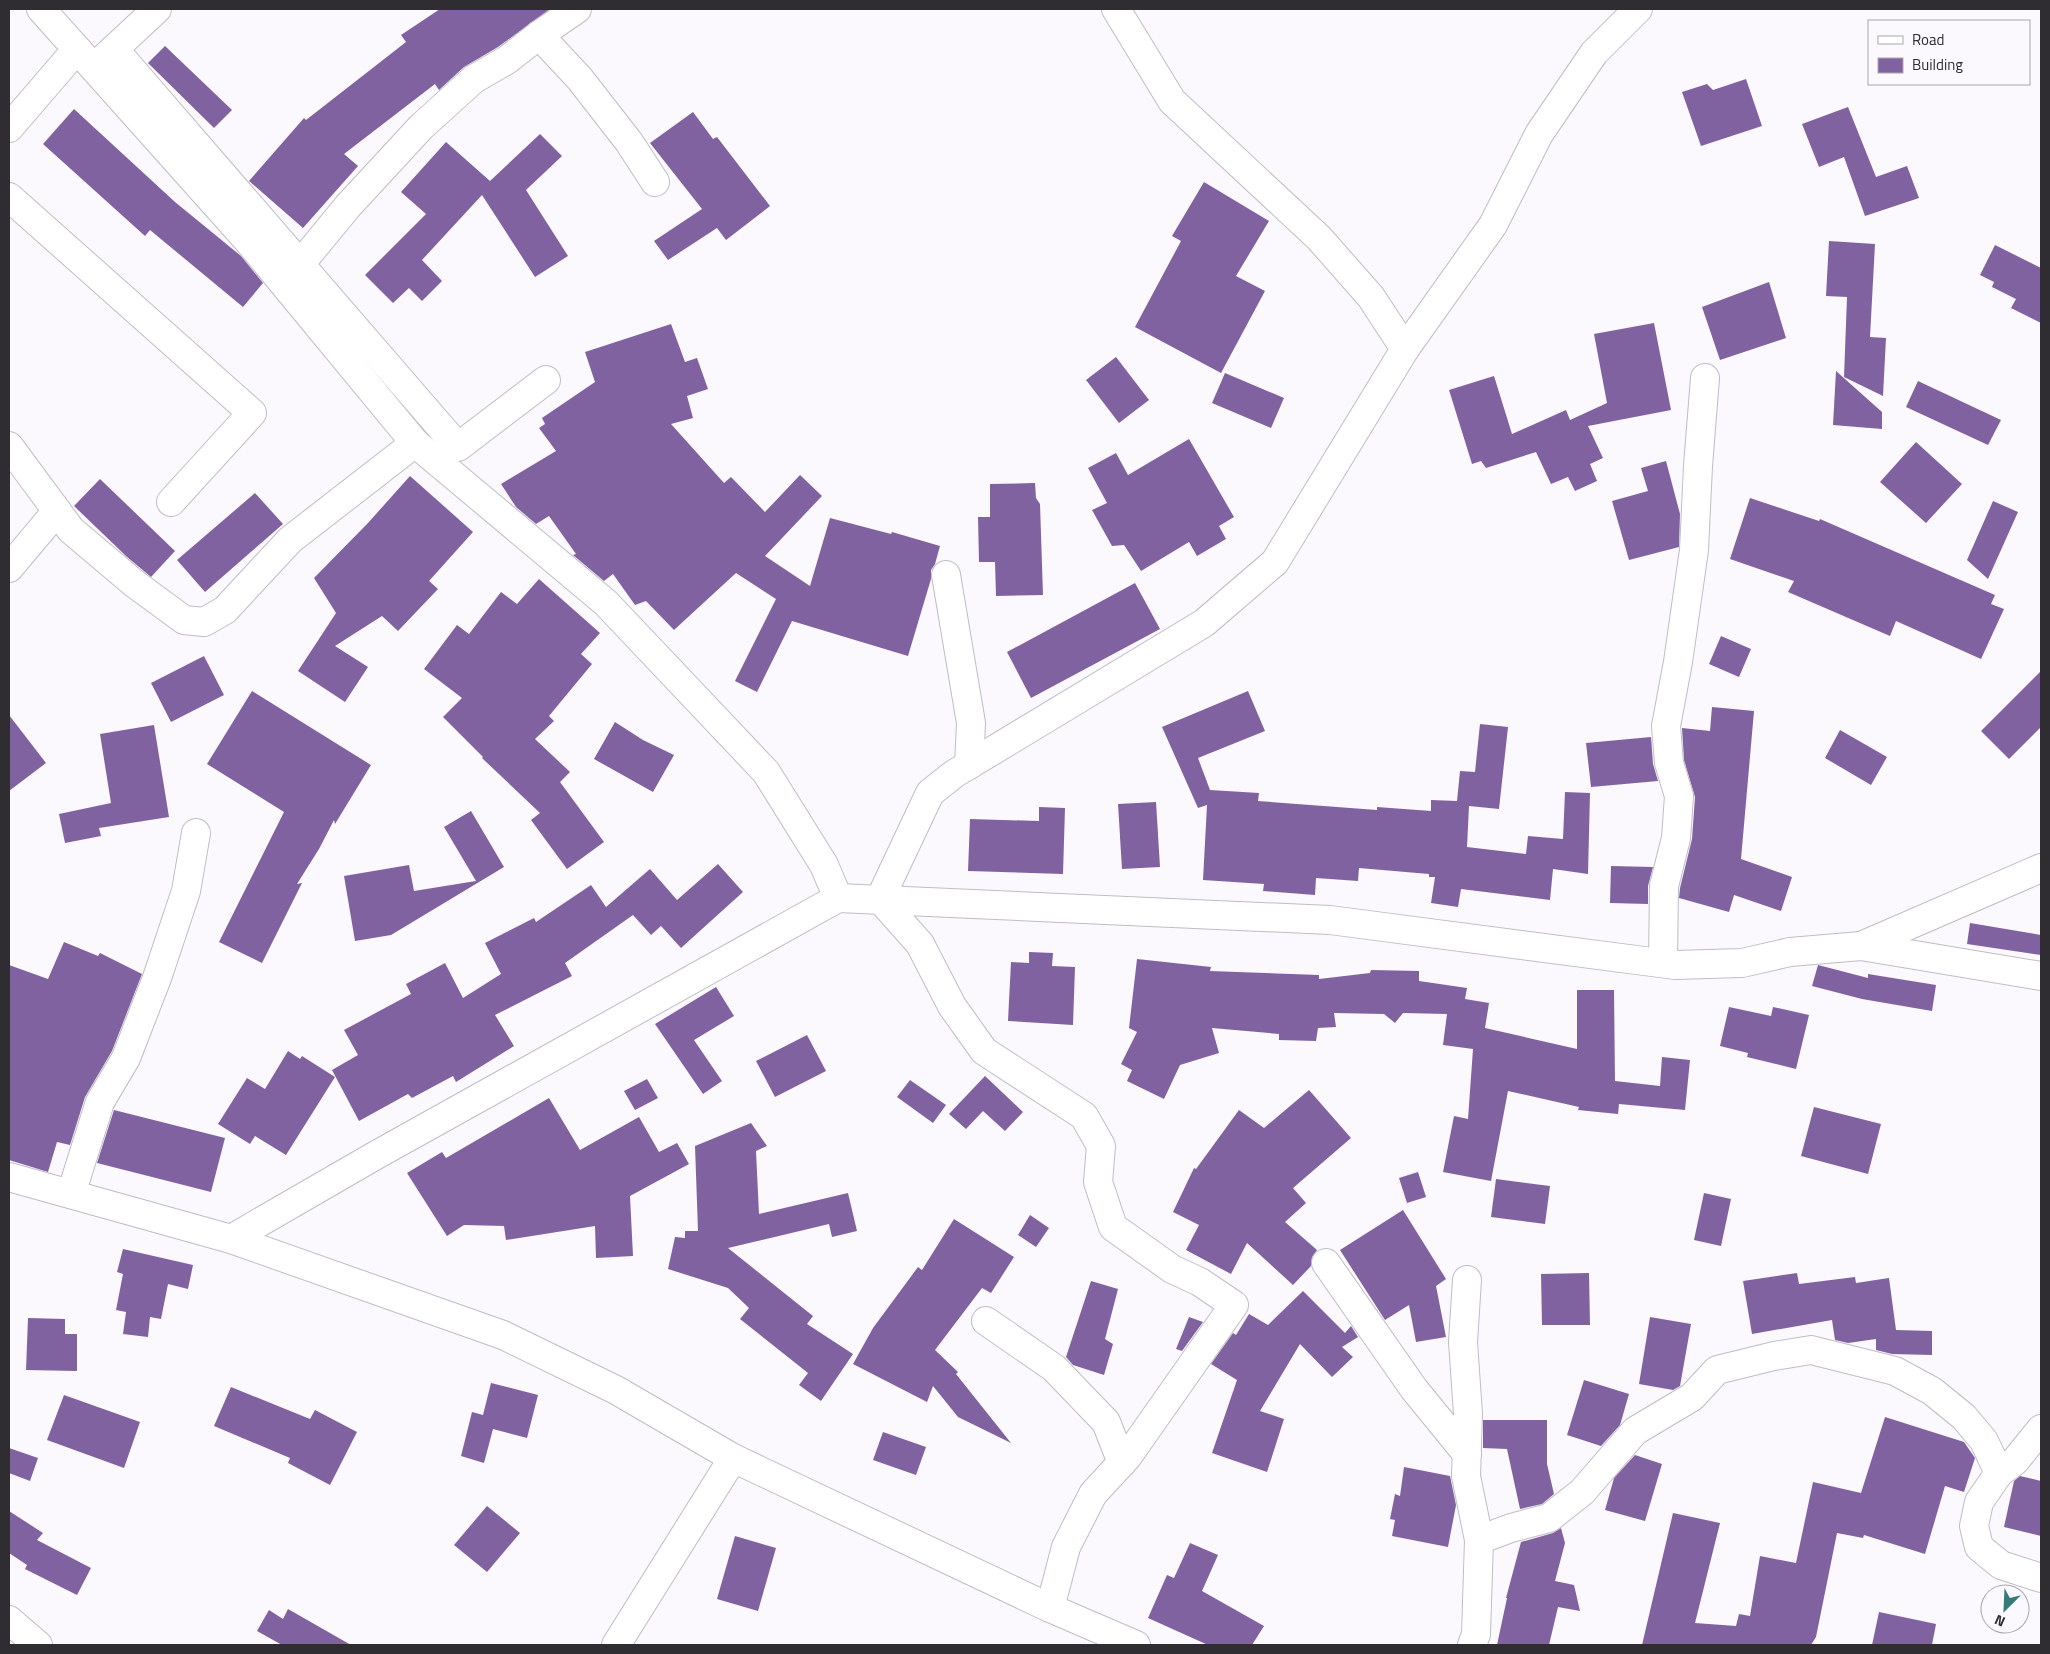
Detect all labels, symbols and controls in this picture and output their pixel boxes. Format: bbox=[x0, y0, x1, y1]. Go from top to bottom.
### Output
legend bbox=[1868, 20, 2030, 85]
text: Road bbox=[1912, 28, 1944, 51]
text: Building bbox=[1912, 53, 1963, 76]
north arrow bbox=[1980, 1584, 2030, 1634]
text: N bbox=[1991, 1610, 2008, 1633]

